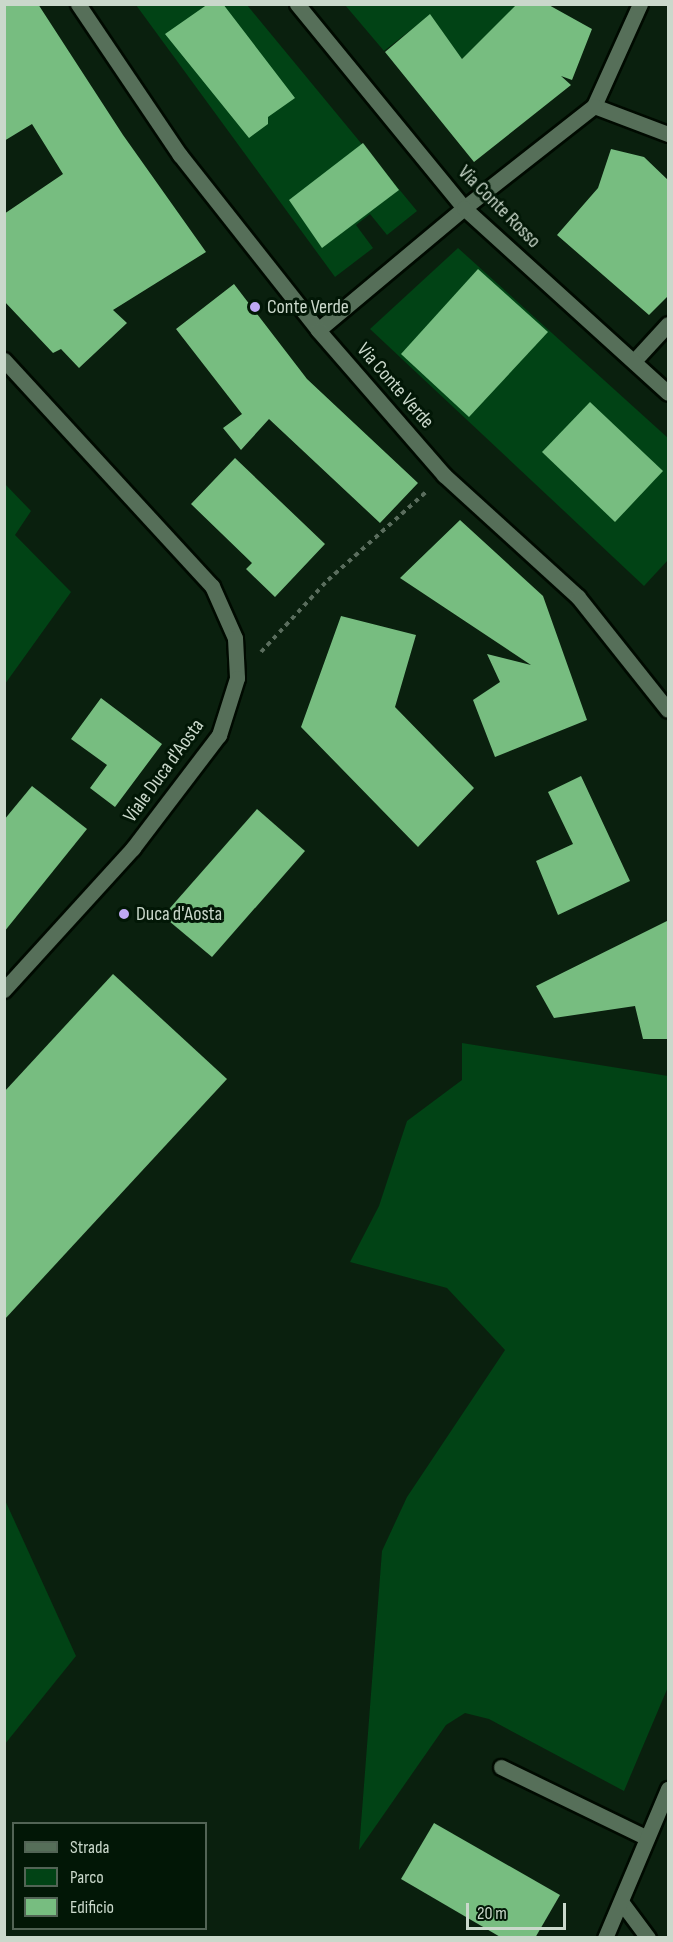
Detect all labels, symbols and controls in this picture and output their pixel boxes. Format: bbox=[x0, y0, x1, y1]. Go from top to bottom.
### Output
street label: Via Conte Rosso bbox=[453, 161, 545, 253]
place label: Conte Verde bbox=[267, 295, 349, 319]
marker: Conte Verde bbox=[248, 300, 262, 314]
street label: Via Conte Verde bbox=[351, 338, 439, 434]
street label: Viale Duca d'Aosta bbox=[119, 715, 209, 827]
place label: Duca d'Aosta bbox=[136, 902, 222, 926]
marker: Duca d'Aosta bbox=[117, 907, 131, 921]
legend bbox=[12, 1822, 207, 1930]
text: Strada bbox=[70, 1837, 109, 1858]
text: Parco bbox=[70, 1867, 104, 1888]
scale bar bbox=[469, 1891, 570, 1929]
text: Edificio bbox=[70, 1897, 114, 1918]
text: 20 m bbox=[477, 1903, 507, 1924]

